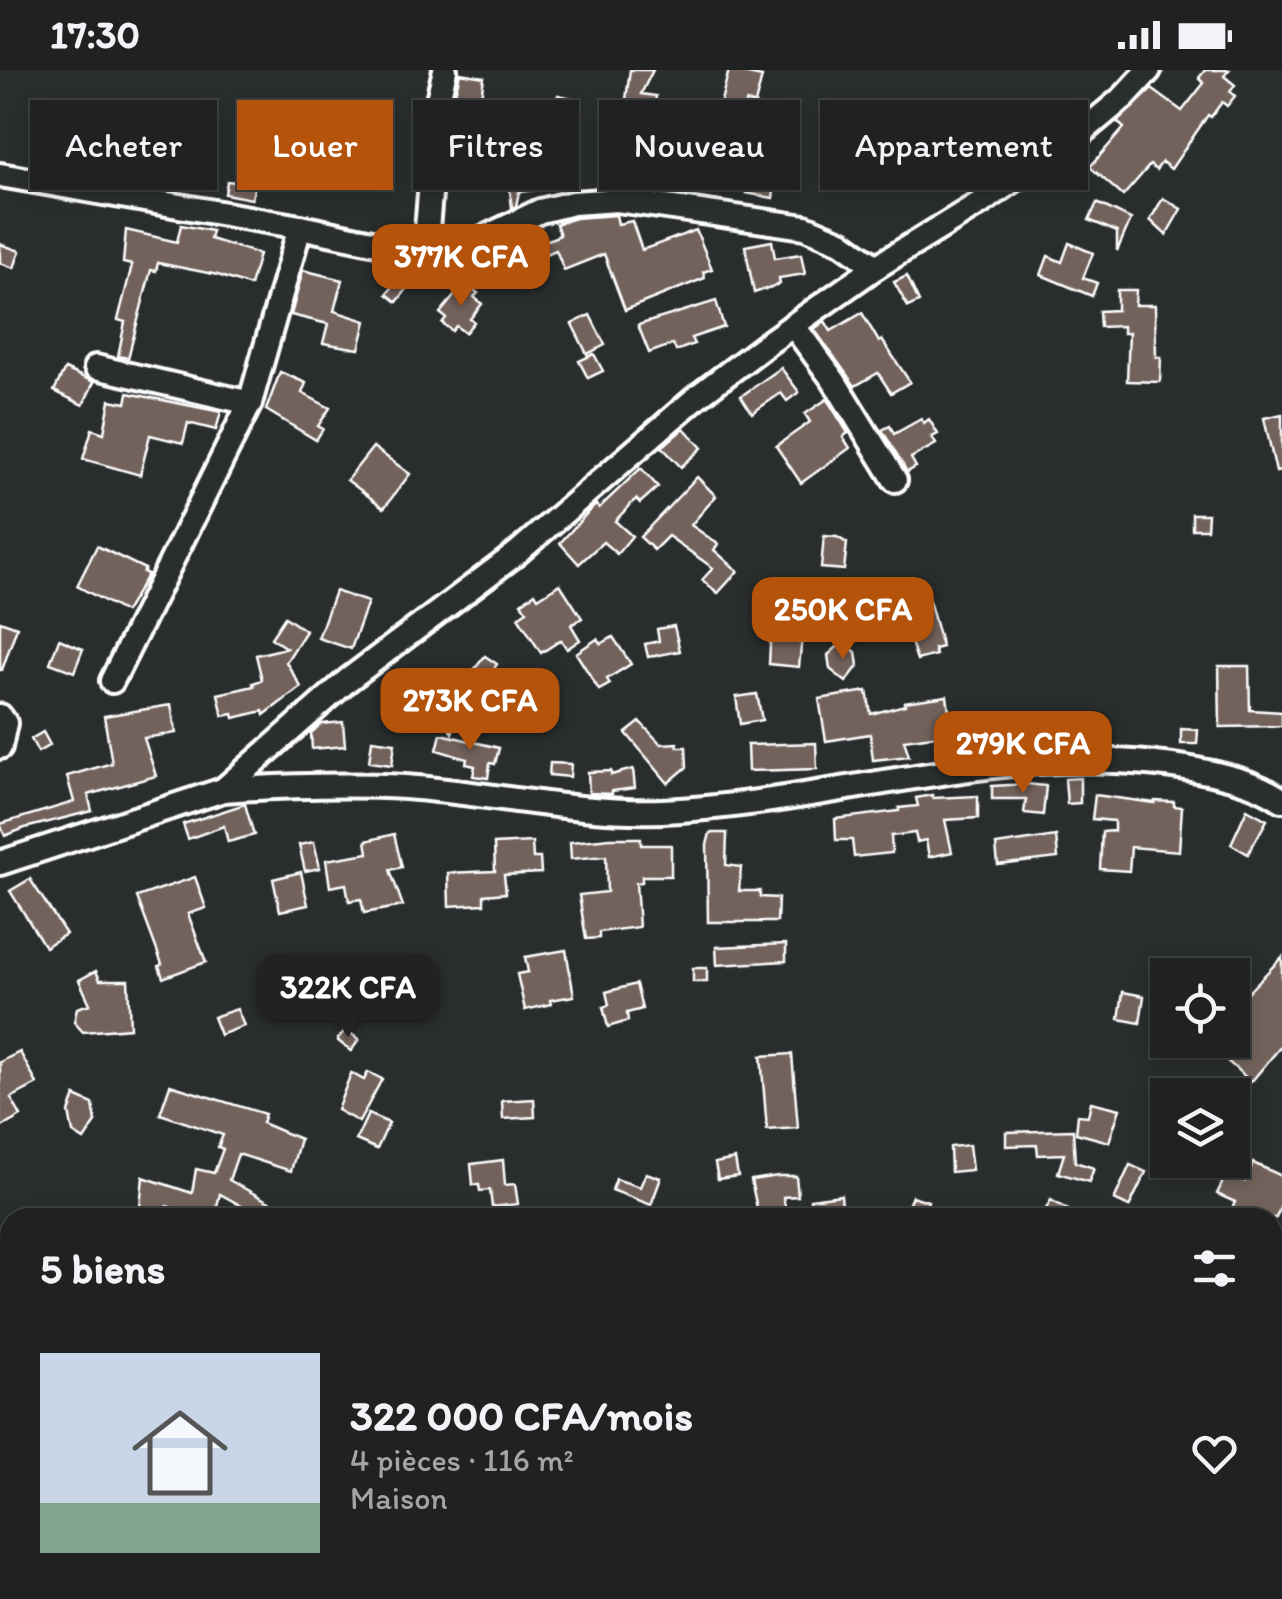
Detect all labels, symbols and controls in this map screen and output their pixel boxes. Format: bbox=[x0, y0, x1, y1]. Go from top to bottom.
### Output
text: 17:30 bbox=[50, 12, 140, 58]
chip: Acheter bbox=[30, 100, 217, 190]
chip: Louer bbox=[237, 100, 393, 190]
chip: Filtres bbox=[413, 100, 579, 190]
chip: Nouveau bbox=[599, 100, 800, 190]
chip: Appartement bbox=[820, 100, 1088, 190]
pin: 377K CFA bbox=[358, 224, 564, 309]
text: 377K CFA bbox=[394, 237, 528, 275]
pin: 250K CFA bbox=[740, 577, 946, 662]
text: 250K CFA bbox=[774, 590, 912, 628]
pin: 273K CFA bbox=[367, 668, 573, 753]
text: 273K CFA bbox=[402, 681, 538, 719]
pin: 279K CFA bbox=[920, 711, 1126, 796]
text: 279K CFA bbox=[956, 724, 1090, 762]
pin: 322K CFA bbox=[245, 955, 451, 1040]
map controls bbox=[1150, 958, 1250, 1178]
button: locate bbox=[1150, 958, 1250, 1058]
text: 322K CFA bbox=[280, 968, 416, 1006]
button: layers bbox=[1150, 1078, 1250, 1178]
icon: filters bbox=[1187, 1241, 1242, 1296]
text: 5 biens bbox=[40, 1243, 165, 1294]
text: 322 000 CFA/mois bbox=[350, 1390, 693, 1441]
icon: home bbox=[120, 1393, 240, 1513]
icon: heart bbox=[1187, 1426, 1242, 1481]
text: 4 pièces · 116 m² bbox=[350, 1441, 574, 1479]
text: Maison bbox=[350, 1479, 448, 1517]

